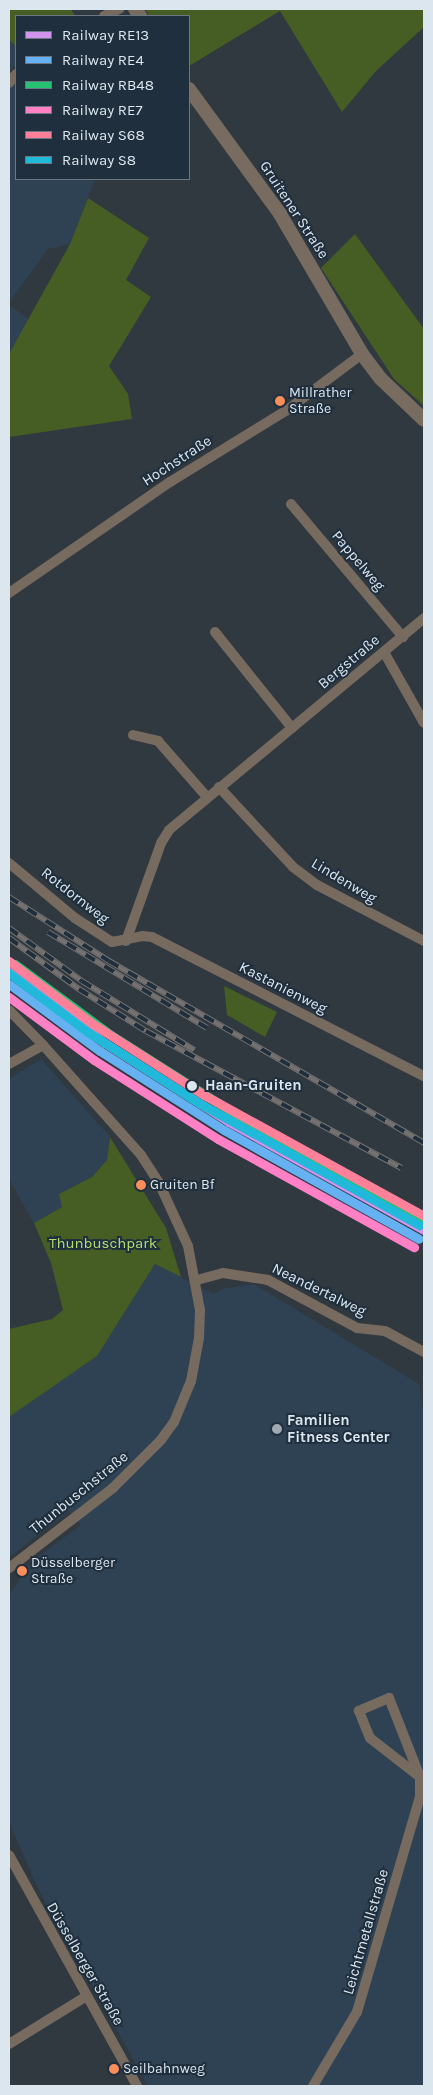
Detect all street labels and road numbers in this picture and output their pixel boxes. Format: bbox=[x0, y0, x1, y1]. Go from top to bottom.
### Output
street label: Gruitener Straße bbox=[256, 158, 332, 262]
street label: Hochstraße bbox=[139, 432, 215, 490]
street label: Pappelweg bbox=[328, 527, 388, 595]
street label: Bergstraße bbox=[315, 631, 383, 693]
street label: Lindenweg bbox=[308, 854, 380, 908]
street label: Rotdornweg bbox=[37, 864, 113, 928]
street label: Kastanienweg bbox=[236, 958, 330, 1018]
street label: Neandertalweg bbox=[269, 1259, 369, 1321]
street label: Thunbuschstraße bbox=[26, 1448, 132, 1538]
street label: Leichtmetallstraße bbox=[339, 1867, 393, 1997]
street label: Düsselberger Straße bbox=[42, 1899, 128, 2029]

